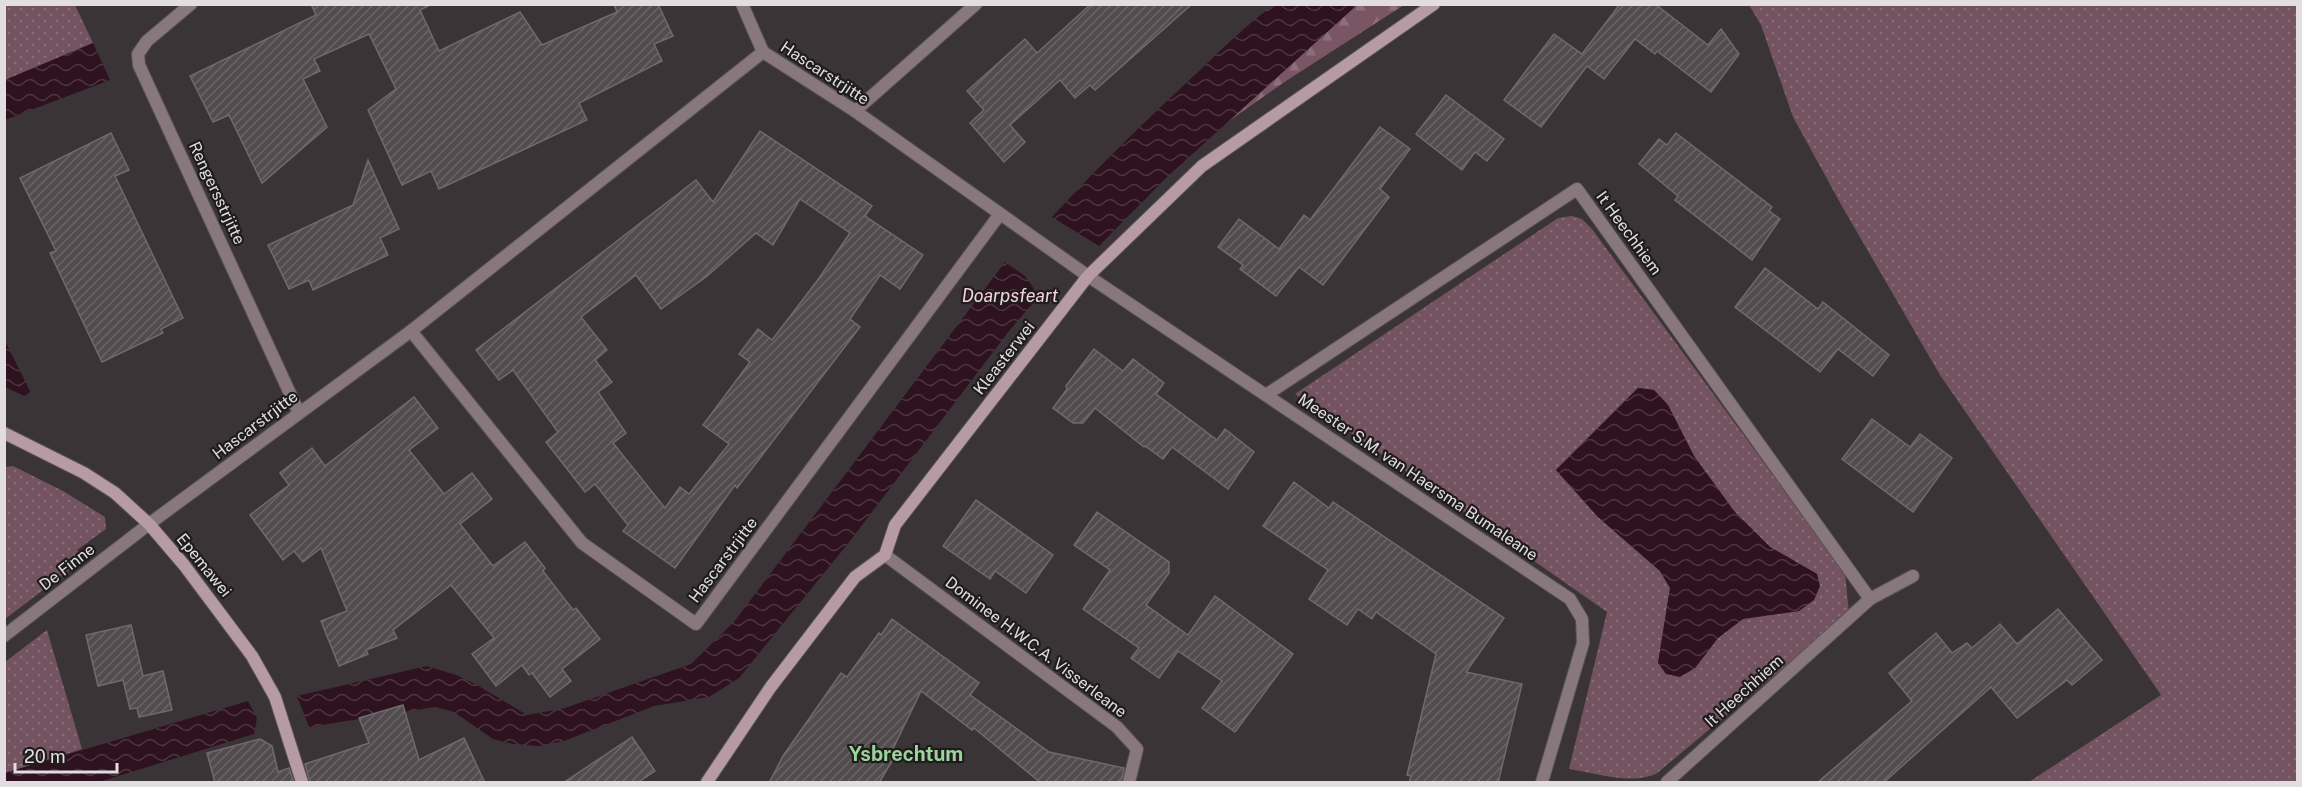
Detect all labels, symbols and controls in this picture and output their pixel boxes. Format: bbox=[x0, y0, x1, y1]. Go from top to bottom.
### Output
street label: Hascarstrjitte bbox=[777, 37, 873, 109]
street label: Rengersstrjitte bbox=[185, 139, 249, 247]
street label: It Heechhiem bbox=[1592, 187, 1666, 279]
water label: Doarpsfeart bbox=[962, 285, 1058, 306]
street label: Kleasterwei bbox=[969, 318, 1039, 398]
street label: Hascarstrjitte bbox=[209, 387, 301, 463]
street label: Meester S.M. van Haersma Bumaleane bbox=[1295, 389, 1541, 565]
street label: Hascarstrjitte bbox=[685, 514, 761, 606]
street label: Epemawei bbox=[173, 529, 235, 601]
street label: De Finne bbox=[36, 539, 98, 595]
street label: Dominee H.W.C.A. Visserleane bbox=[942, 573, 1130, 721]
street label: It Heechhiem bbox=[1701, 651, 1787, 731]
scale bar bbox=[15, 736, 117, 774]
district label: Ysbrechtum bbox=[849, 742, 963, 766]
text: 20 m bbox=[24, 746, 66, 767]

